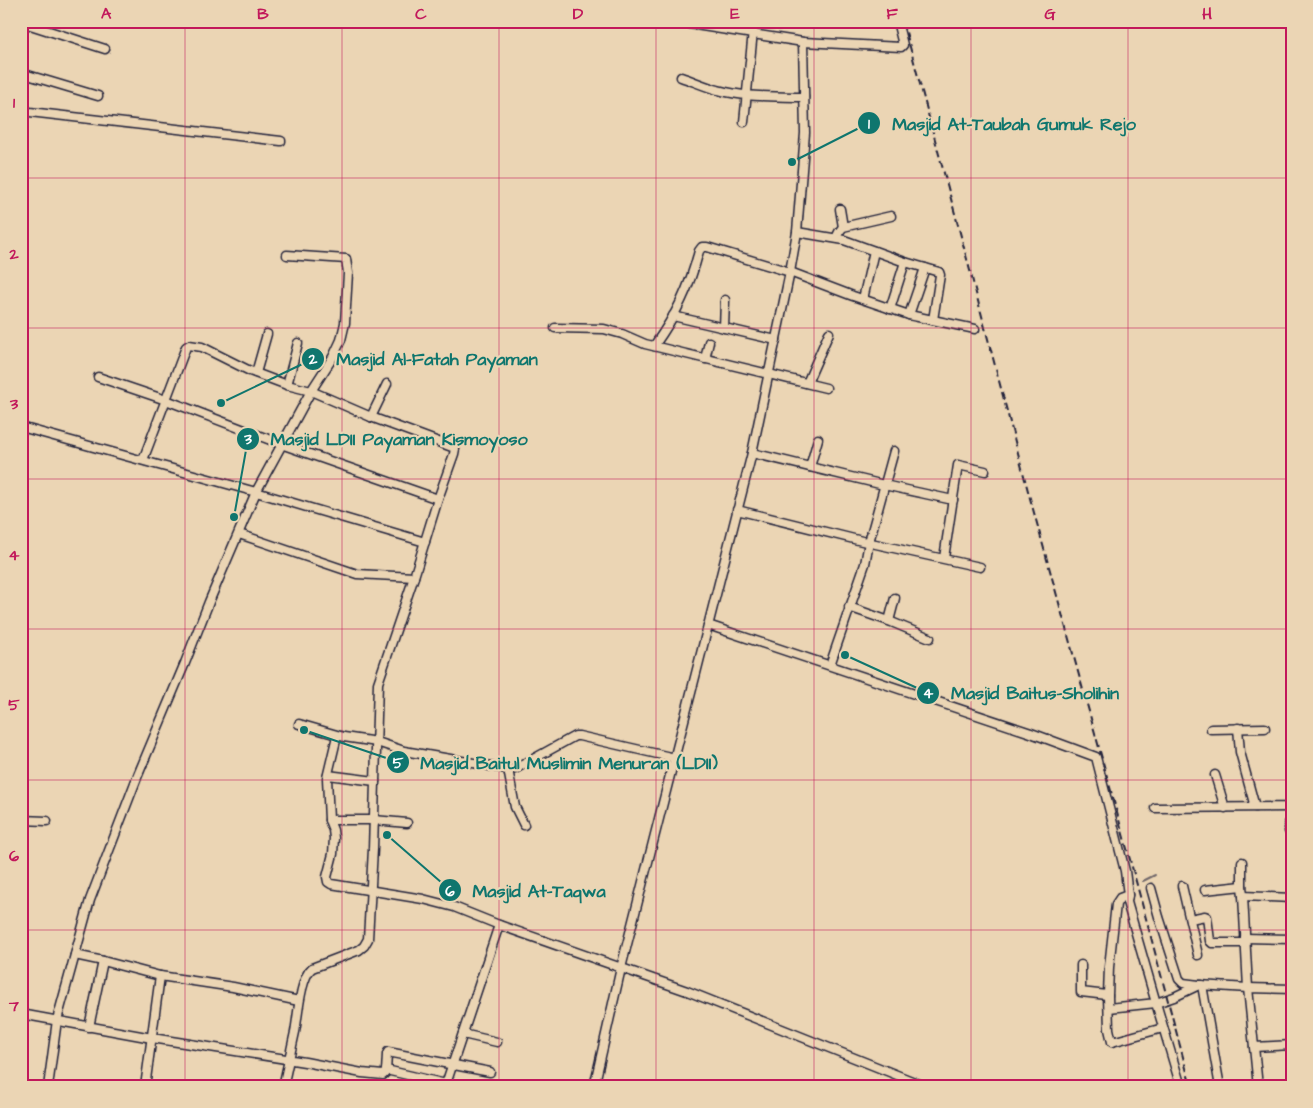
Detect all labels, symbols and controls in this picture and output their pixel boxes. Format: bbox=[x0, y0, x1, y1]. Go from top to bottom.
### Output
text: A bbox=[101, 3, 112, 25]
text: B bbox=[257, 3, 269, 25]
text: C bbox=[415, 3, 427, 25]
text: D bbox=[573, 3, 584, 25]
text: E bbox=[730, 3, 740, 25]
text: F bbox=[886, 3, 898, 25]
text: G bbox=[1044, 3, 1056, 25]
text: H bbox=[1202, 3, 1212, 25]
text: 1 bbox=[13, 92, 16, 114]
callout: Masjid At-Taubah Gumuk Rejo bbox=[857, 107, 1145, 140]
text: Masjid At-Taubah Gumuk Rejo bbox=[892, 112, 1137, 137]
text: 1 bbox=[868, 114, 870, 135]
text: 2 bbox=[8, 243, 19, 265]
callout: Masjid Al-Fatah Payaman bbox=[301, 342, 547, 375]
text: Masjid Al-Fatah Payaman bbox=[336, 347, 538, 373]
text: 2 bbox=[308, 349, 318, 370]
text: 3 bbox=[9, 393, 19, 415]
callout: Masjid LDII Payaman Kismoyoso bbox=[235, 422, 538, 455]
text: Masjid LDII Payaman Kismoyoso bbox=[270, 427, 528, 453]
text: 3 bbox=[243, 429, 252, 450]
text: 4 bbox=[9, 544, 20, 566]
callout: Masjid Baitus-Sholihin bbox=[916, 676, 1129, 709]
text: Masjid Baitus-Sholihin bbox=[951, 681, 1119, 706]
text: 4 bbox=[923, 683, 934, 704]
text: 5 bbox=[8, 694, 20, 716]
callout: Masjid Baitul Muslimin Menuran (LDII) bbox=[386, 746, 728, 779]
text: Masjid Baitul Muslimin Menuran (LDII) bbox=[420, 751, 718, 776]
text: 5 bbox=[393, 753, 404, 774]
text: 6 bbox=[9, 845, 19, 867]
callout: Masjid At-Taqwa bbox=[437, 874, 615, 907]
text: Masjid At-Taqwa bbox=[472, 879, 606, 904]
text: 6 bbox=[445, 881, 455, 902]
text: 7 bbox=[8, 995, 19, 1017]

